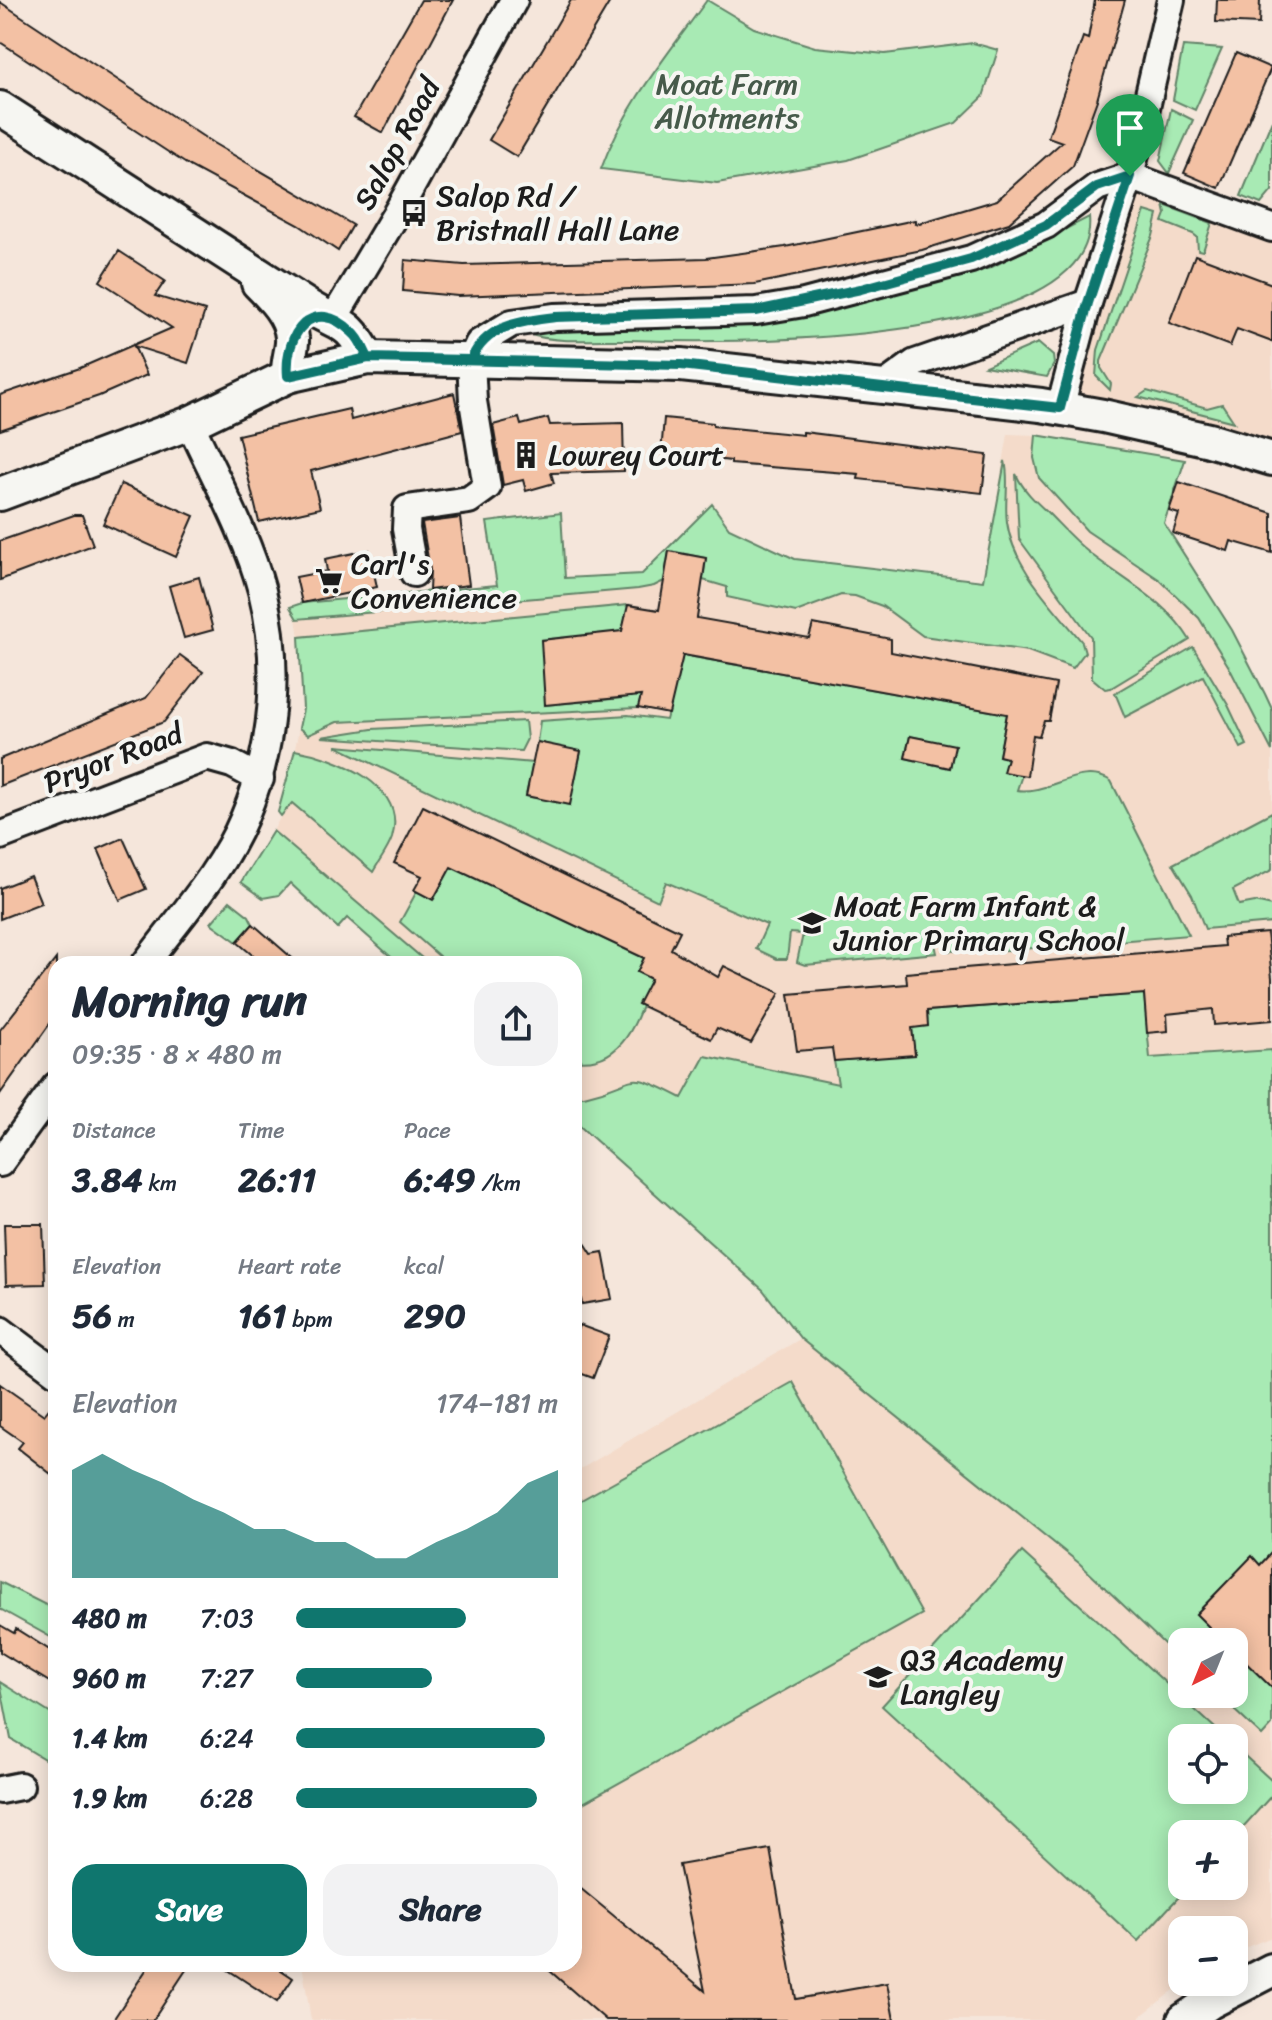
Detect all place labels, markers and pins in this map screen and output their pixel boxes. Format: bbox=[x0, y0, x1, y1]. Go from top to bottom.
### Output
pin bbox=[1096, 94, 1164, 176]
place label: Salop Rd / Bristnall Hall Lane bbox=[436, 169, 679, 257]
bus stop icon: Salop Rd / Bristnall Hall Lane bbox=[399, 198, 429, 228]
place label: Lowrey Court bbox=[548, 428, 724, 482]
building icon: Lowrey Court bbox=[511, 440, 541, 470]
place label: Carl's Convenience bbox=[351, 537, 517, 625]
supermarket icon: Carl's Convenience bbox=[314, 566, 344, 596]
place label: Moat Farm Infant & Junior Primary School bbox=[833, 879, 1125, 967]
school or university icon: Moat Farm Infant & Junior Primary School bbox=[797, 908, 827, 938]
place label: Q3 Academy Langley bbox=[900, 1633, 1064, 1721]
school or university icon: Q3 Academy Langley bbox=[863, 1662, 893, 1692]

